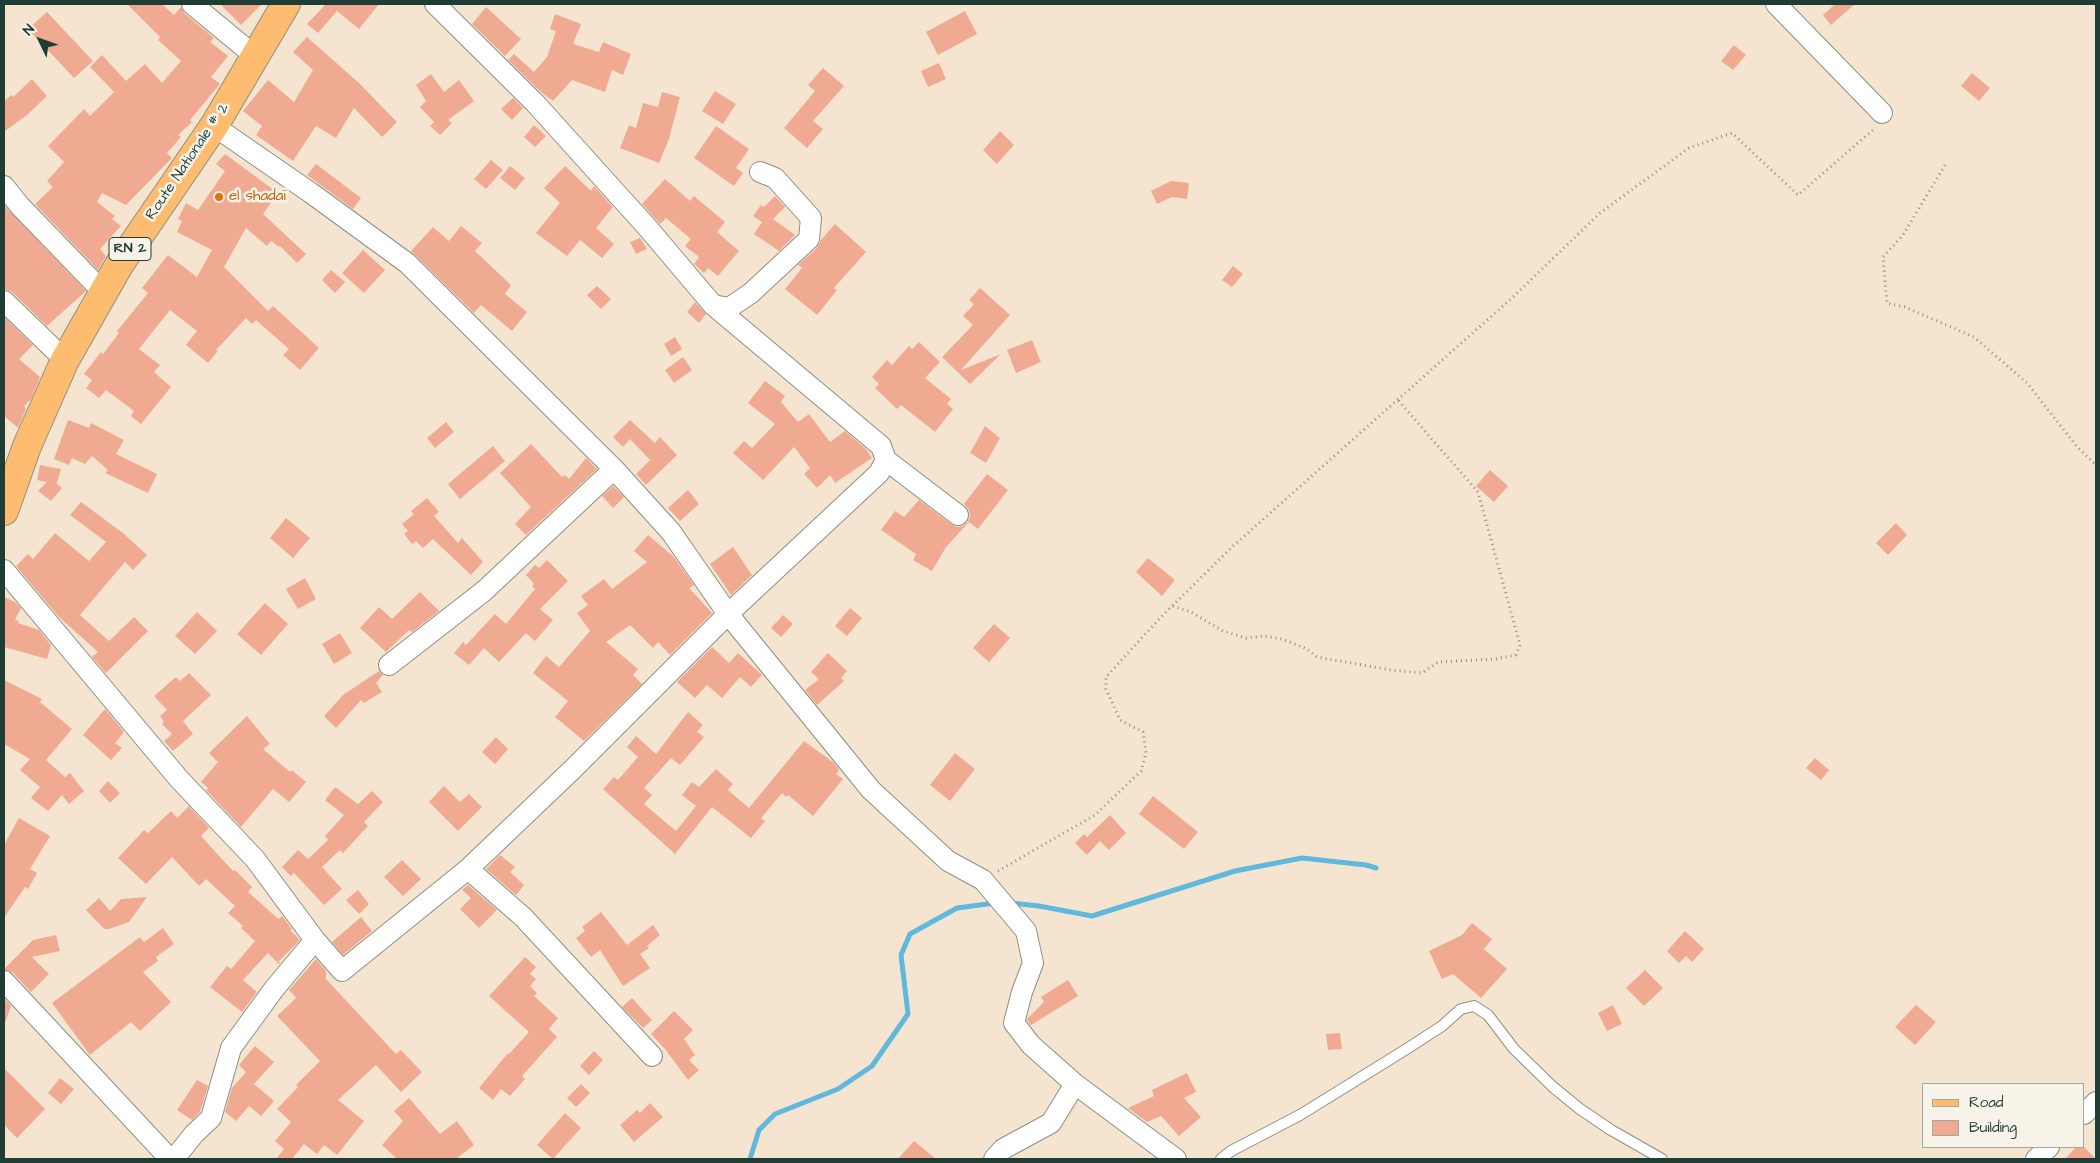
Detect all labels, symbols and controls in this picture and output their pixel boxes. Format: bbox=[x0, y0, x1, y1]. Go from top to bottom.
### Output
north arrow bbox=[15, 15, 65, 65]
text: N bbox=[18, 20, 39, 40]
street label: Route Nationale # 2 bbox=[142, 100, 234, 224]
place label: el shadaï bbox=[229, 188, 286, 206]
marker: el shadaï bbox=[213, 191, 225, 203]
road number: RN 2 bbox=[109, 238, 151, 260]
legend bbox=[1922, 1083, 2085, 1148]
text: Road bbox=[1969, 1092, 2003, 1113]
text: Building bbox=[1969, 1117, 2017, 1138]

